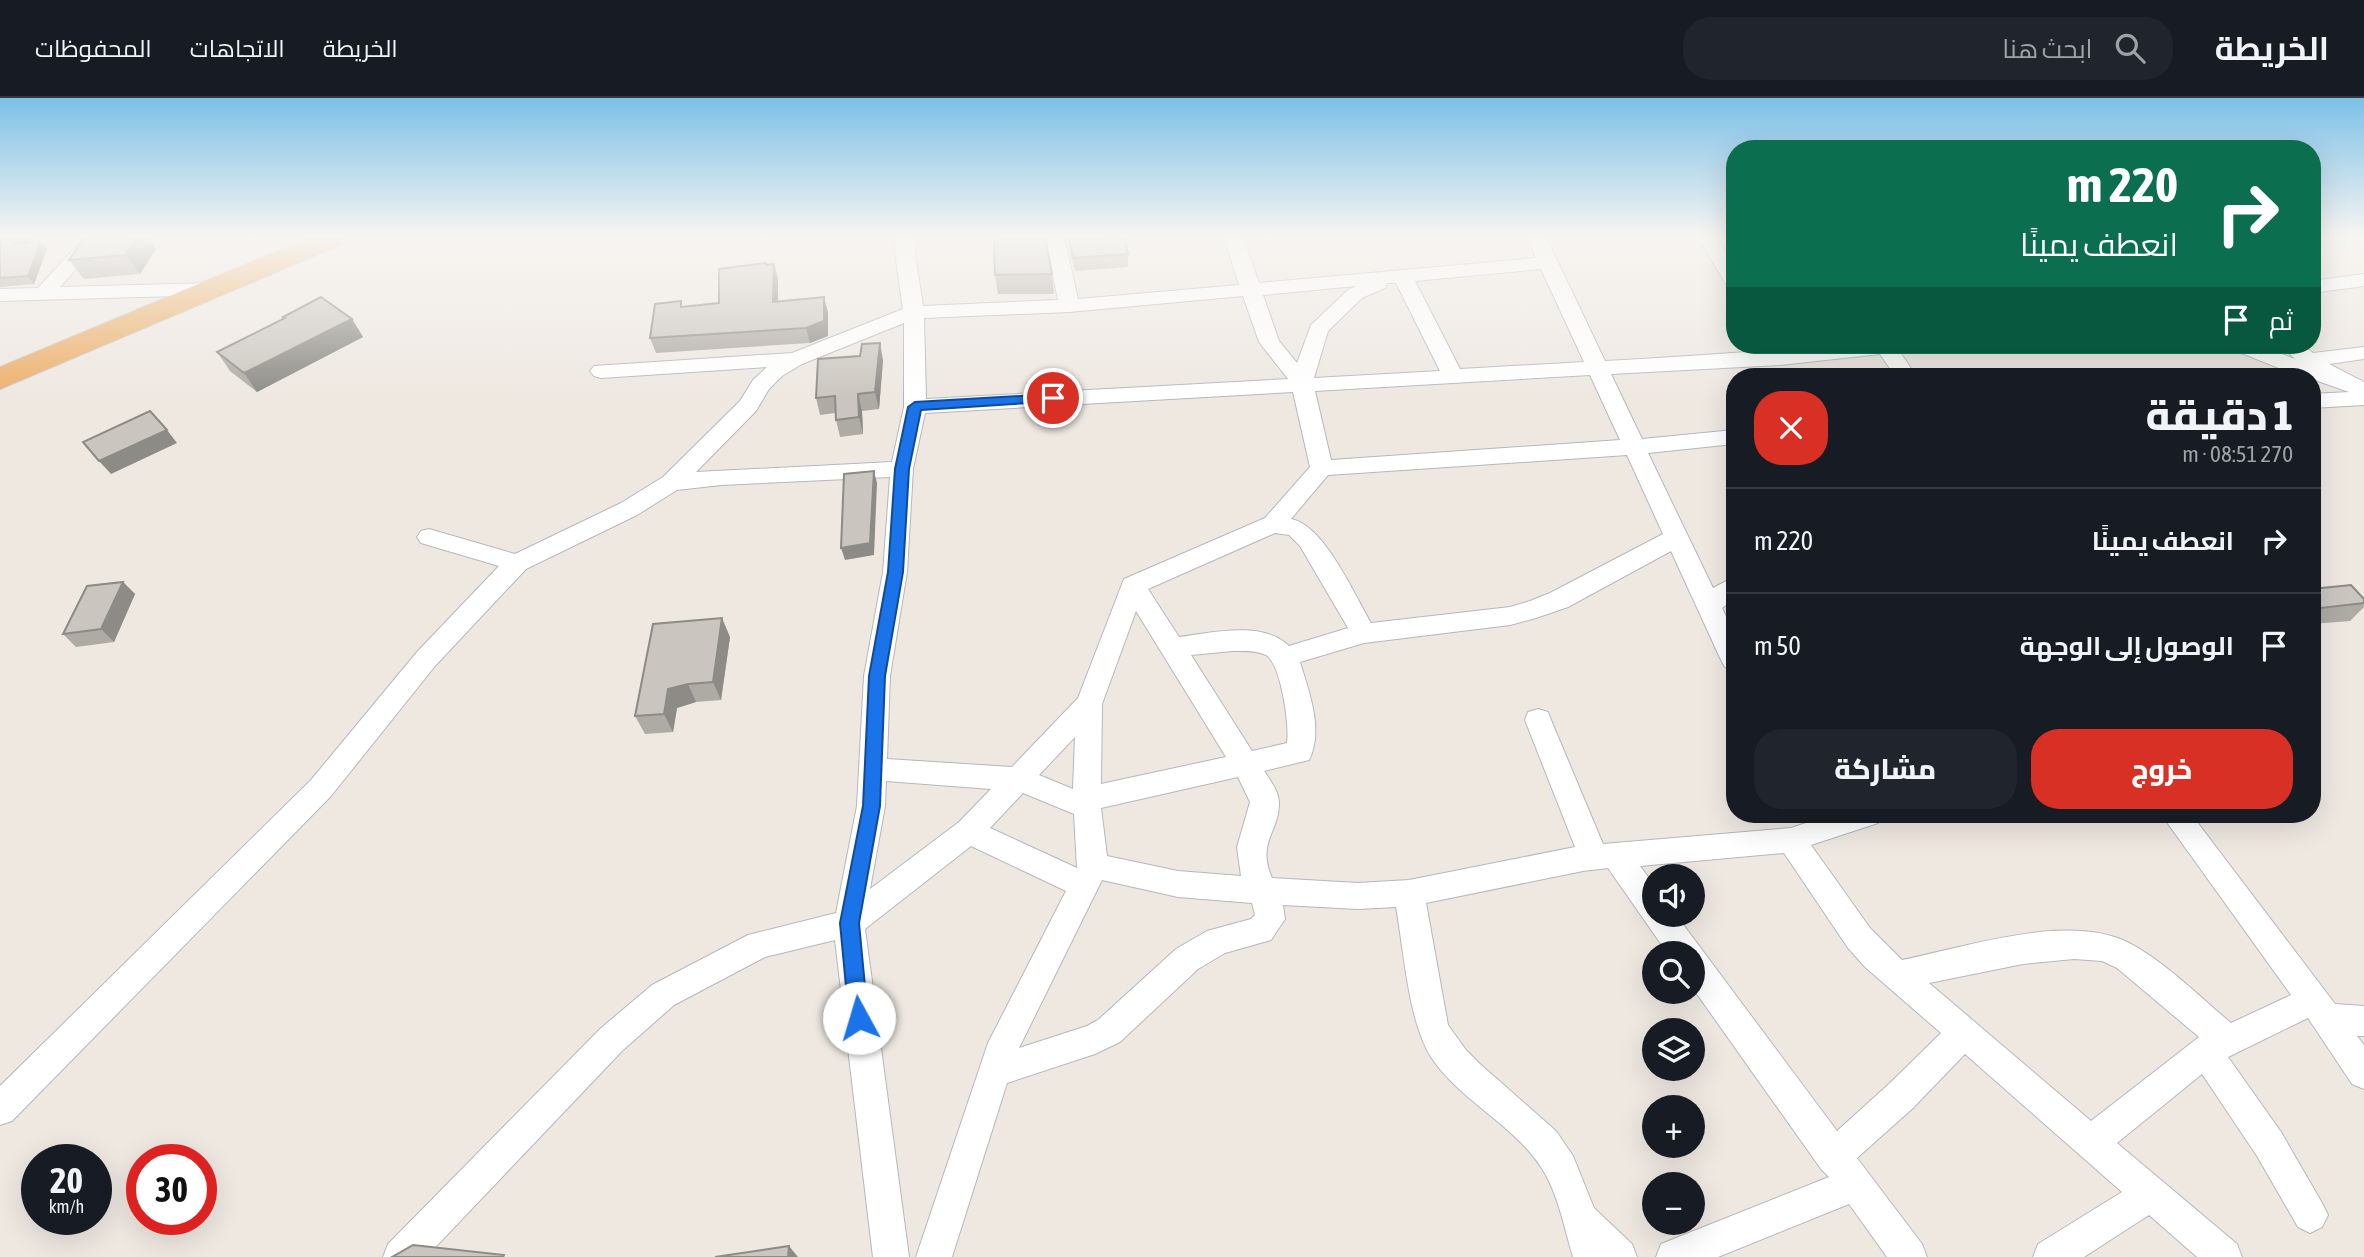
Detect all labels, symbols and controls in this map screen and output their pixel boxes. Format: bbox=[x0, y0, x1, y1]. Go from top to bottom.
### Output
search box bbox=[1683, 17, 2173, 80]
icon: search bbox=[2111, 29, 2149, 67]
text: الخريطة bbox=[2215, 29, 2329, 67]
text: ابحث هنا bbox=[2002, 34, 2093, 64]
text: المحفوظات bbox=[35, 35, 152, 62]
text: الاتجاهات bbox=[190, 35, 285, 62]
text: الخريطة bbox=[323, 35, 398, 62]
text: 220 m bbox=[2067, 156, 2178, 212]
icon: right bbox=[2202, 168, 2293, 259]
text: انعطف يمينًا bbox=[2020, 226, 2178, 263]
icon: arrive bbox=[2217, 301, 2255, 339]
text: ثم bbox=[2269, 306, 2293, 336]
pin bbox=[1023, 368, 1083, 428]
icon: arrive bbox=[1034, 379, 1072, 417]
button: close bbox=[1754, 391, 1828, 465]
text: 1 دقيقة bbox=[2146, 391, 2293, 439]
text: 270 m · 08:51 bbox=[2182, 441, 2293, 467]
icon: right bbox=[2255, 522, 2293, 560]
text: 220 m bbox=[1754, 526, 1813, 556]
text: انعطف يمينًا bbox=[2092, 526, 2234, 556]
icon: arrive bbox=[2255, 627, 2293, 665]
text: 50 m bbox=[1754, 631, 1801, 661]
text: الوصول إلى الوجهة bbox=[2020, 631, 2234, 661]
button: مشاركة bbox=[1754, 729, 2017, 809]
button: خروج bbox=[2031, 729, 2293, 809]
map controls bbox=[1642, 864, 1705, 1235]
button: sound bbox=[1642, 864, 1705, 927]
button: search bbox=[1642, 941, 1705, 1004]
position arrow bbox=[822, 981, 896, 1055]
button: layers bbox=[1642, 1018, 1705, 1081]
button: + bbox=[1642, 1095, 1705, 1158]
speed limit sign: 30 bbox=[126, 1144, 217, 1235]
text: 20 bbox=[50, 1160, 83, 1200]
button: − bbox=[1642, 1172, 1705, 1235]
text: km/h bbox=[49, 1196, 84, 1217]

